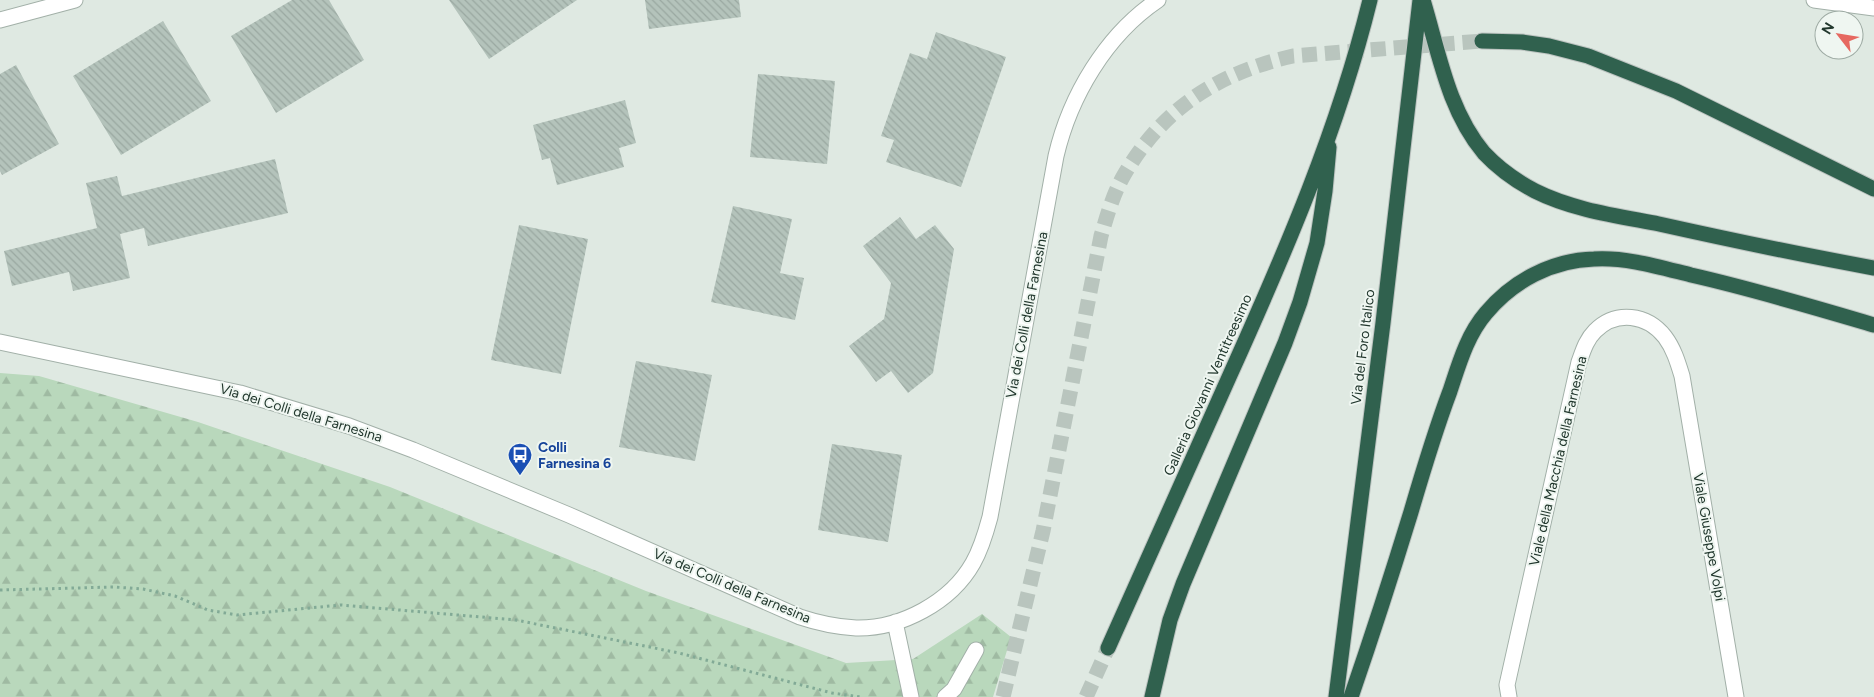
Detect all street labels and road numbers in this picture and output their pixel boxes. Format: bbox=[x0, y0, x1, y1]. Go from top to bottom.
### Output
street label: Via dei Colli della Farnesina bbox=[1002, 230, 1052, 400]
street label: Via del Foro Italico bbox=[1347, 288, 1379, 406]
street label: Galleria Giovanni Ventitreesimo bbox=[1160, 292, 1256, 478]
street label: Viale della Macchia della Farnesina bbox=[1526, 354, 1590, 568]
street label: Via dei Colli della Farnesina bbox=[218, 380, 384, 446]
street label: Viale Giuseppe Volpi bbox=[1689, 472, 1729, 602]
street label: Via dei Colli della Farnesina bbox=[651, 545, 813, 627]

